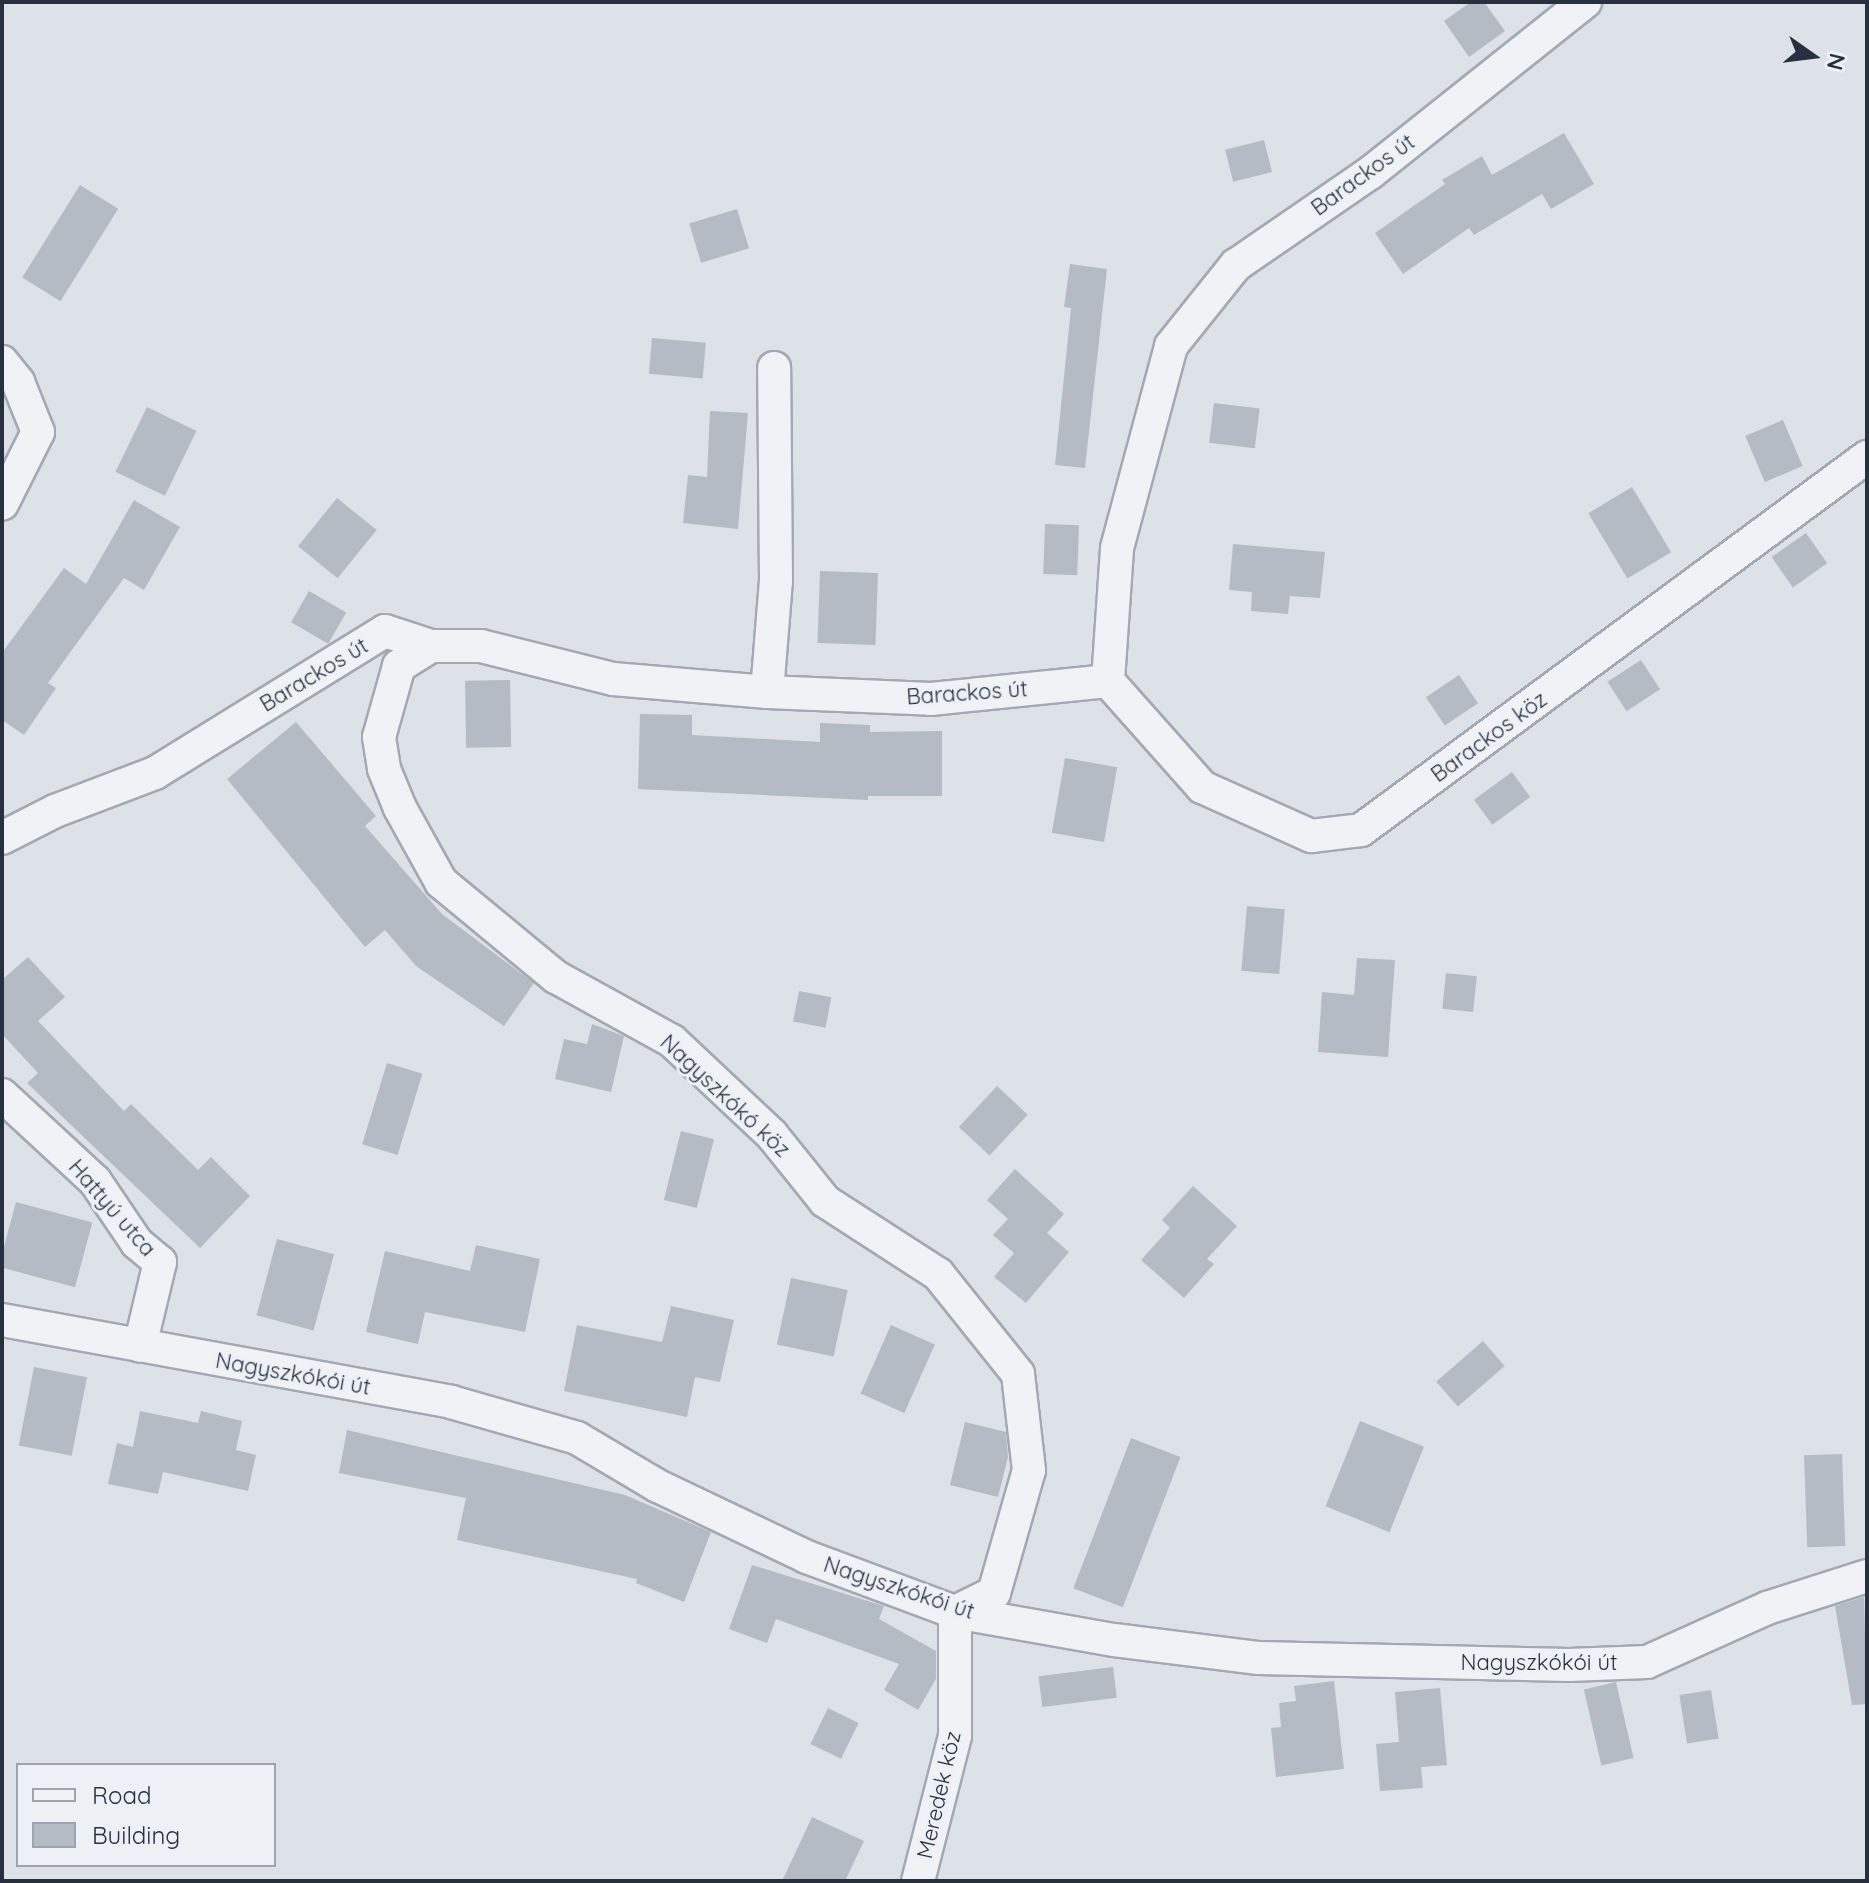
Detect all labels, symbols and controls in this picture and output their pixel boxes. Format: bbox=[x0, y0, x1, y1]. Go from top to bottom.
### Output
north arrow bbox=[1773, 16, 1853, 96]
text: N bbox=[1821, 51, 1852, 73]
street label: Barackos út bbox=[1306, 129, 1420, 221]
street label: Barackos út bbox=[255, 632, 373, 718]
street label: Barackos út bbox=[905, 676, 1029, 710]
street label: Barackos köz bbox=[1426, 686, 1552, 788]
street label: Nagyszkókó köz bbox=[655, 1029, 795, 1163]
street label: Hattyú utca bbox=[63, 1154, 161, 1262]
street label: Nagyszkókói út bbox=[213, 1347, 373, 1401]
street label: Nagyszkókói út bbox=[820, 1551, 978, 1625]
street label: Nagyszkókói út bbox=[1460, 1650, 1618, 1676]
street label: Meredek köz bbox=[912, 1729, 966, 1861]
legend bbox=[16, 1763, 276, 1867]
text: Road bbox=[92, 1780, 152, 1810]
text: Building bbox=[92, 1820, 180, 1850]

